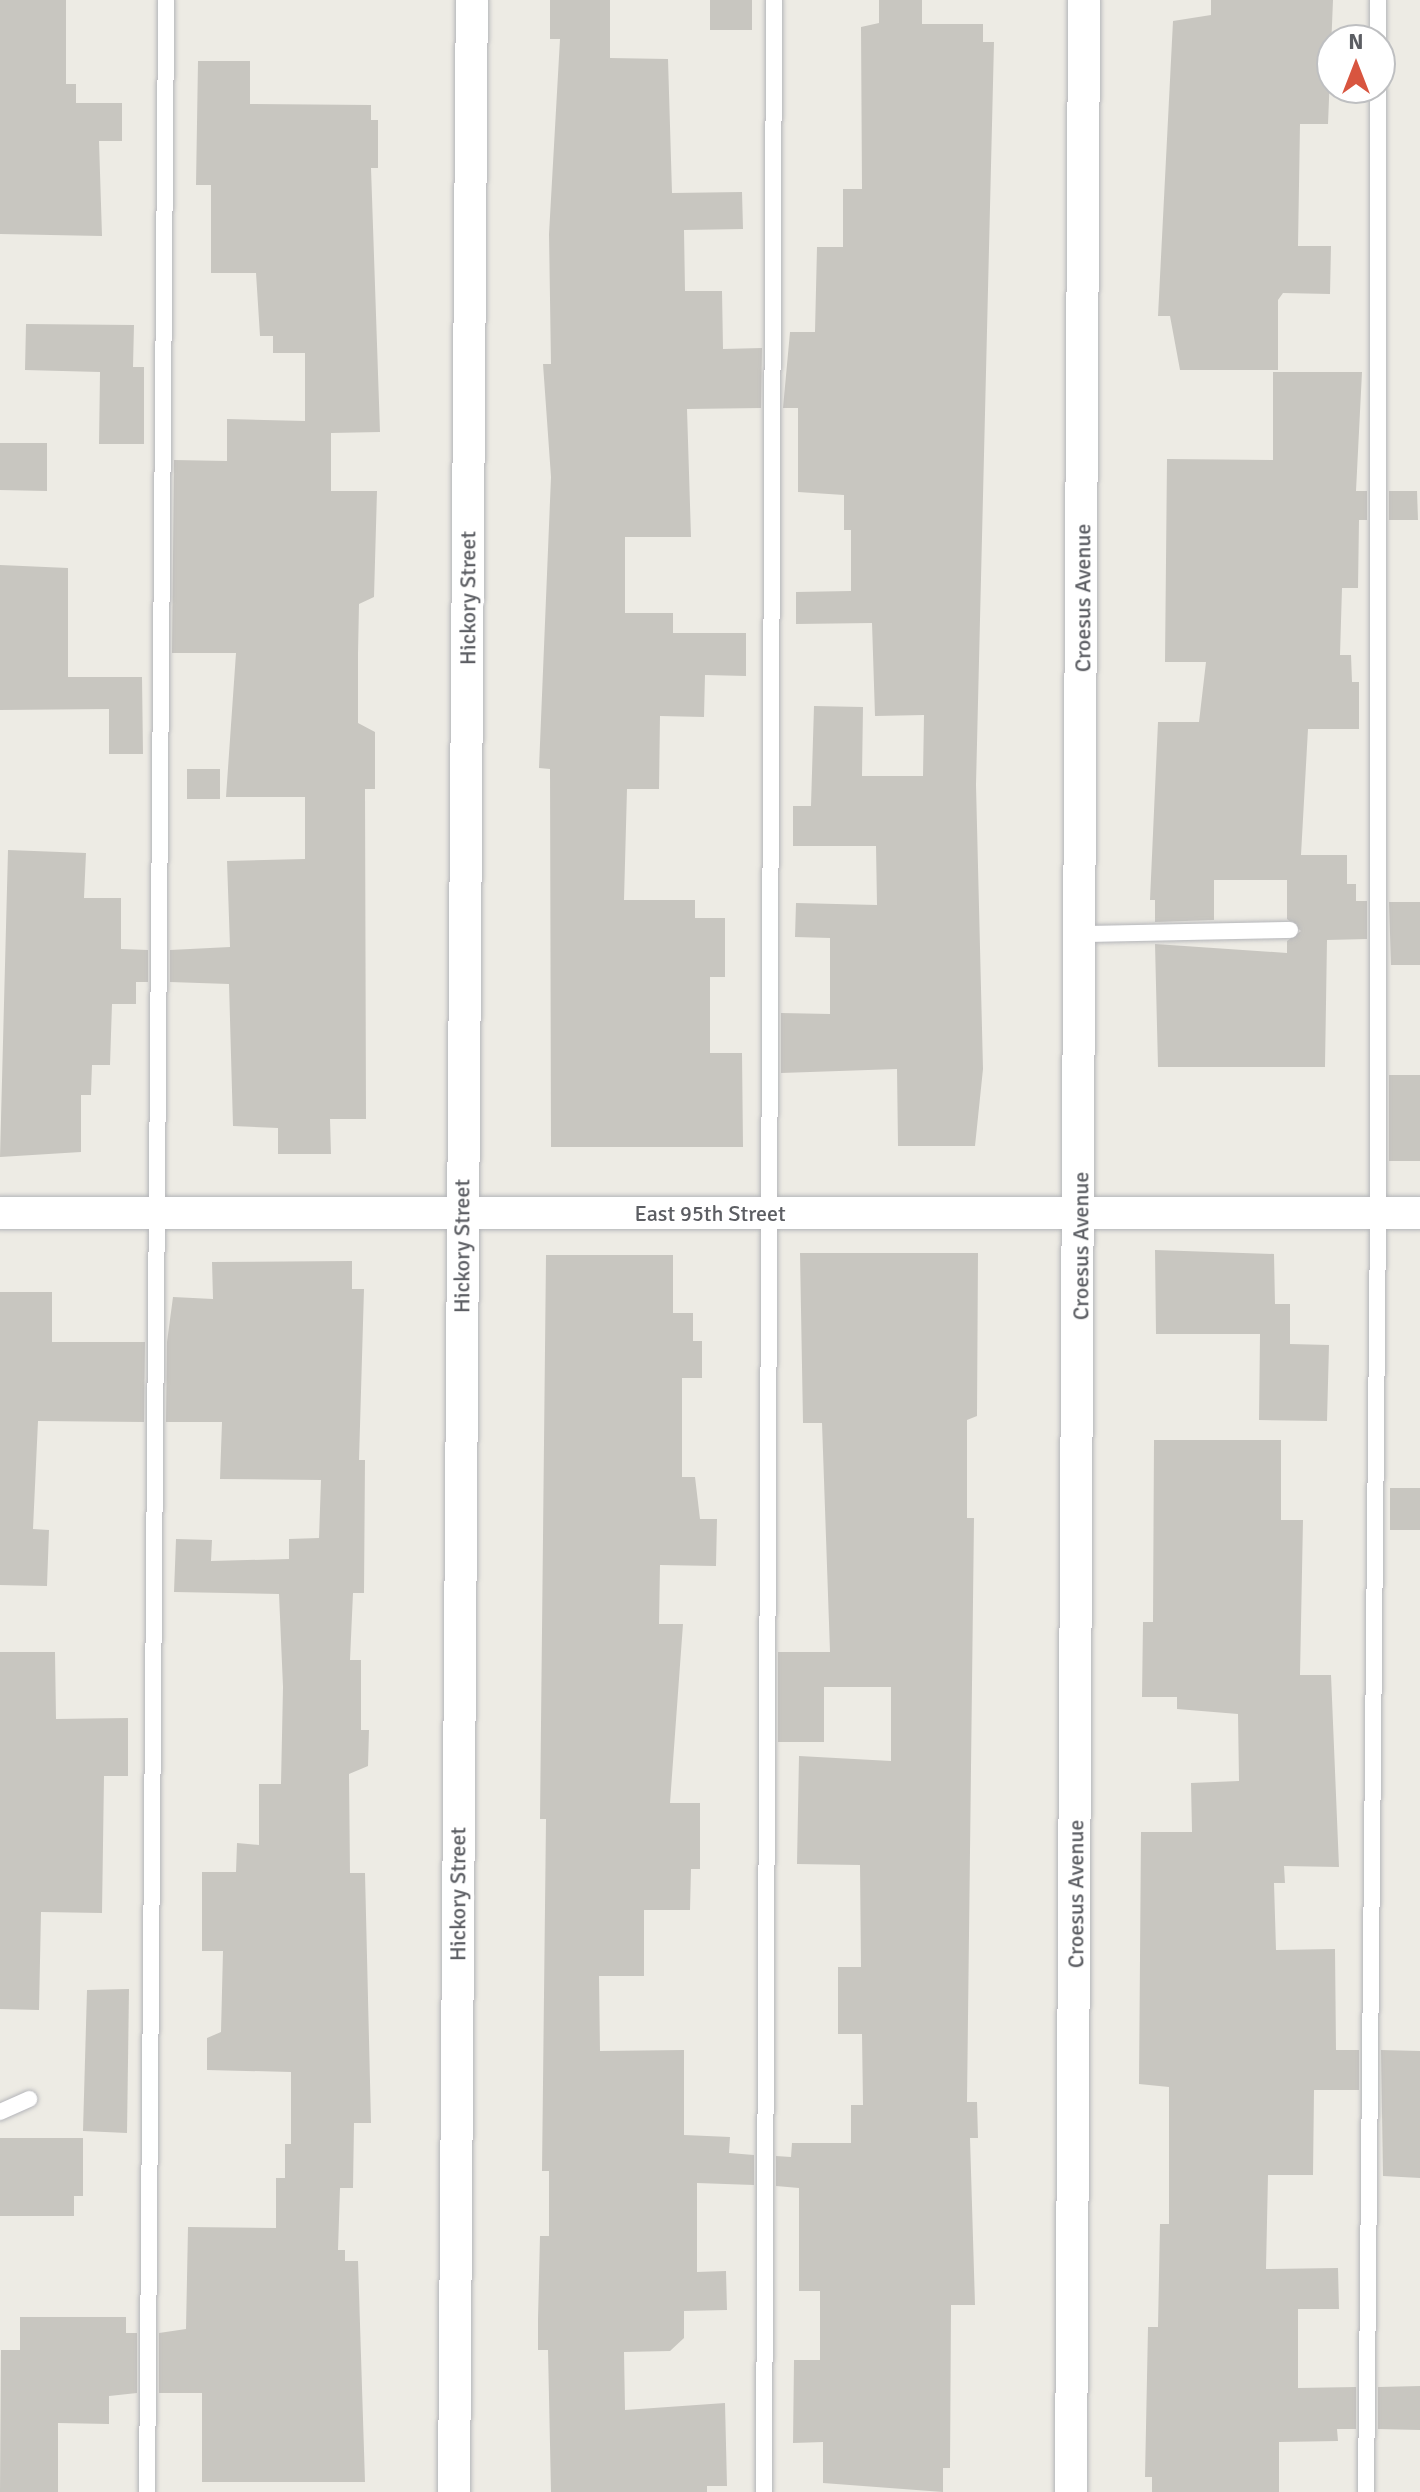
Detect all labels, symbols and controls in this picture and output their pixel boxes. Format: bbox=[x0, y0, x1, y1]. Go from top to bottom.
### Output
north arrow bbox=[1316, 24, 1396, 104]
text: N bbox=[1348, 28, 1364, 55]
street label: Croesus Avenue bbox=[1070, 524, 1096, 672]
street label: Hickory Street bbox=[455, 531, 481, 665]
street label: Croesus Avenue bbox=[1068, 1172, 1094, 1320]
street label: Hickory Street bbox=[449, 1179, 475, 1313]
street label: East 95th Street bbox=[634, 1201, 786, 1227]
street label: Croesus Avenue bbox=[1063, 1820, 1089, 1968]
street label: Hickory Street bbox=[445, 1827, 471, 1961]

